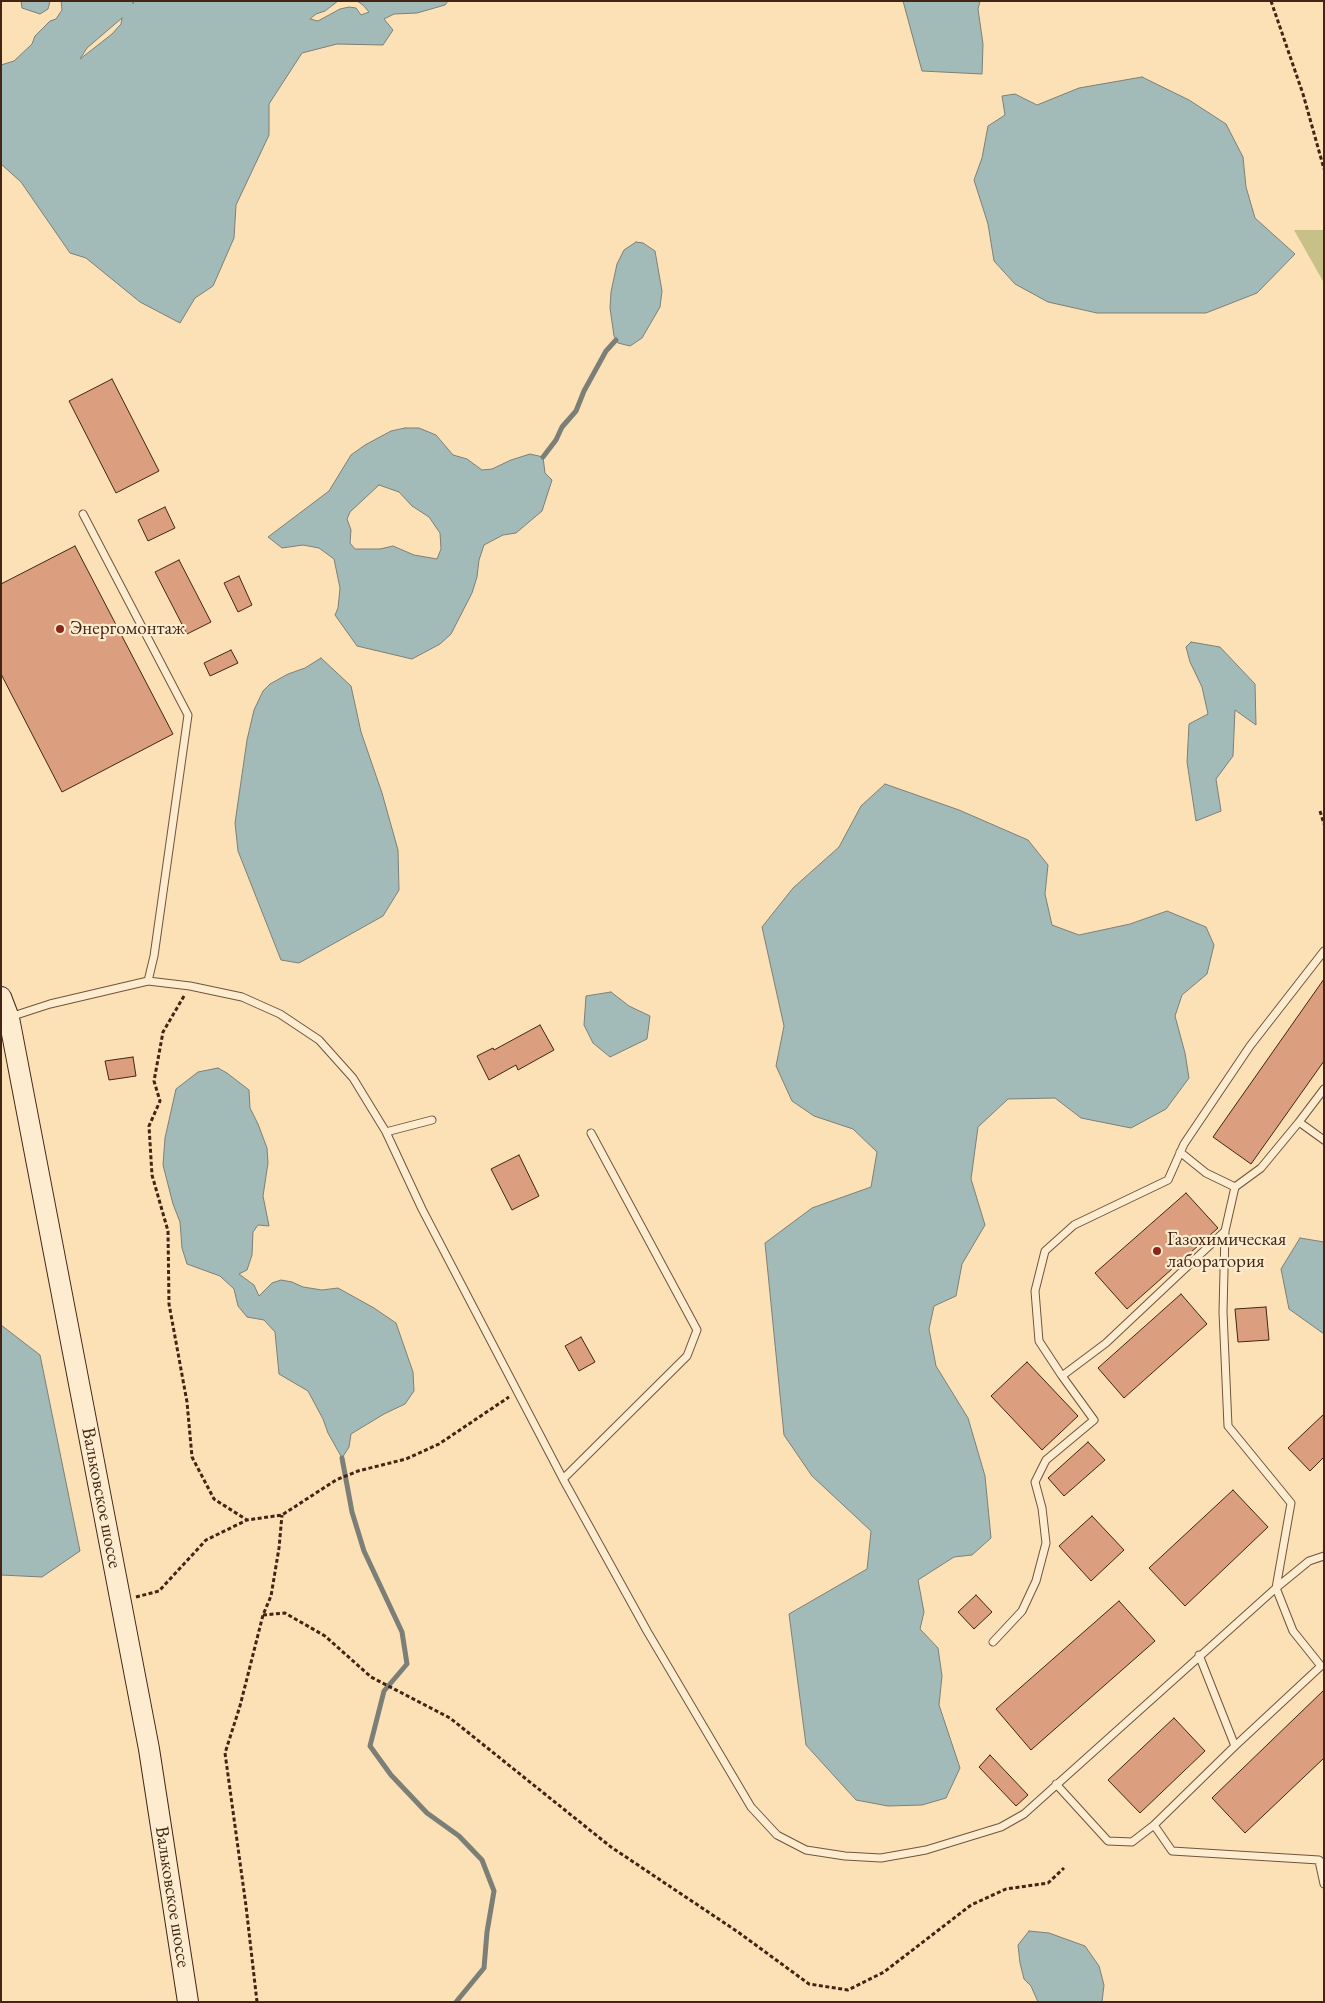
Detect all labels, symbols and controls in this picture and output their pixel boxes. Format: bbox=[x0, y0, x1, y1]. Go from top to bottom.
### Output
place label: Энергомонтаж bbox=[70, 618, 185, 640]
marker: Энергомонтаж bbox=[54, 623, 66, 635]
place label: Газохимическая лаборатория bbox=[1167, 1229, 1286, 1273]
marker: Газохимическая лаборатория bbox=[1151, 1245, 1163, 1257]
street label: Вальковское шоссе bbox=[76, 1426, 126, 1570]
street label: Вальковское шоссе bbox=[150, 1825, 194, 1969]

